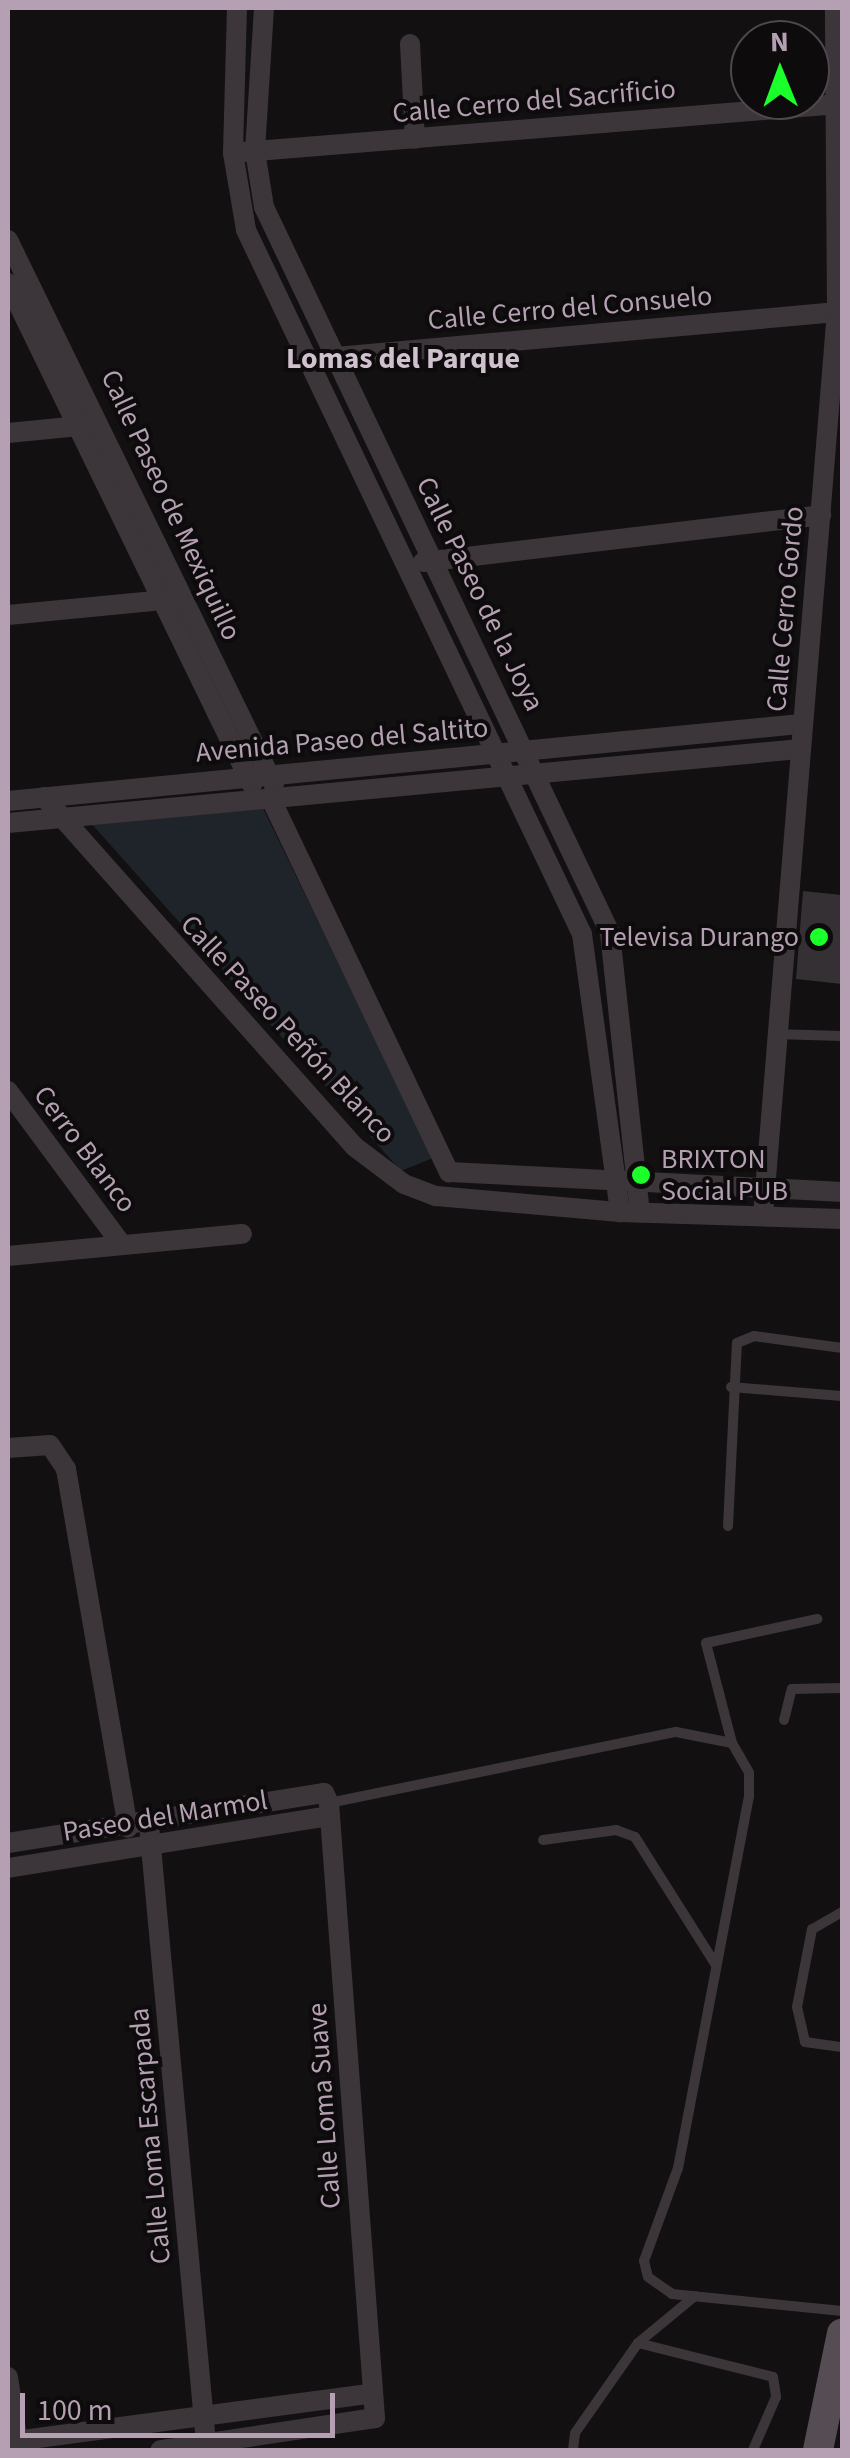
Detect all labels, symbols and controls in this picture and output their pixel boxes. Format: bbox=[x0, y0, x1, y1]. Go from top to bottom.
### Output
north arrow bbox=[730, 20, 830, 120]
text: N bbox=[770, 22, 789, 62]
street label: Calle Cerro del Sacrificio bbox=[391, 72, 677, 130]
street label: Calle Cerro del Consuelo bbox=[426, 279, 714, 337]
district label: Lomas del Parque bbox=[286, 341, 520, 377]
street label: Calle Paseo de Mexiquillo bbox=[94, 364, 248, 646]
street label: Calle Paseo de la Joya bbox=[409, 472, 551, 716]
street label: Calle Cerro Gordo bbox=[759, 505, 811, 713]
street label: Avenida Paseo del Saltito bbox=[194, 710, 490, 770]
street label: Calle Paseo Peñón Blanco bbox=[173, 908, 403, 1150]
place label: Televisa Durango bbox=[600, 920, 799, 954]
marker: Televisa Durango bbox=[808, 926, 830, 948]
street label: Cerro Blanco bbox=[26, 1079, 144, 1219]
place label: BRIXTON Social PUB bbox=[661, 1142, 788, 1208]
marker: BRIXTON Social PUB bbox=[630, 1164, 652, 1186]
street label: Paseo del Marmol bbox=[60, 1783, 270, 1849]
street label: Calle Loma Suave bbox=[300, 2002, 348, 2210]
street label: Calle Loma Escarpada bbox=[122, 2007, 178, 2265]
scale bar bbox=[25, 2373, 340, 2435]
text: 100 m bbox=[37, 2389, 113, 2432]

